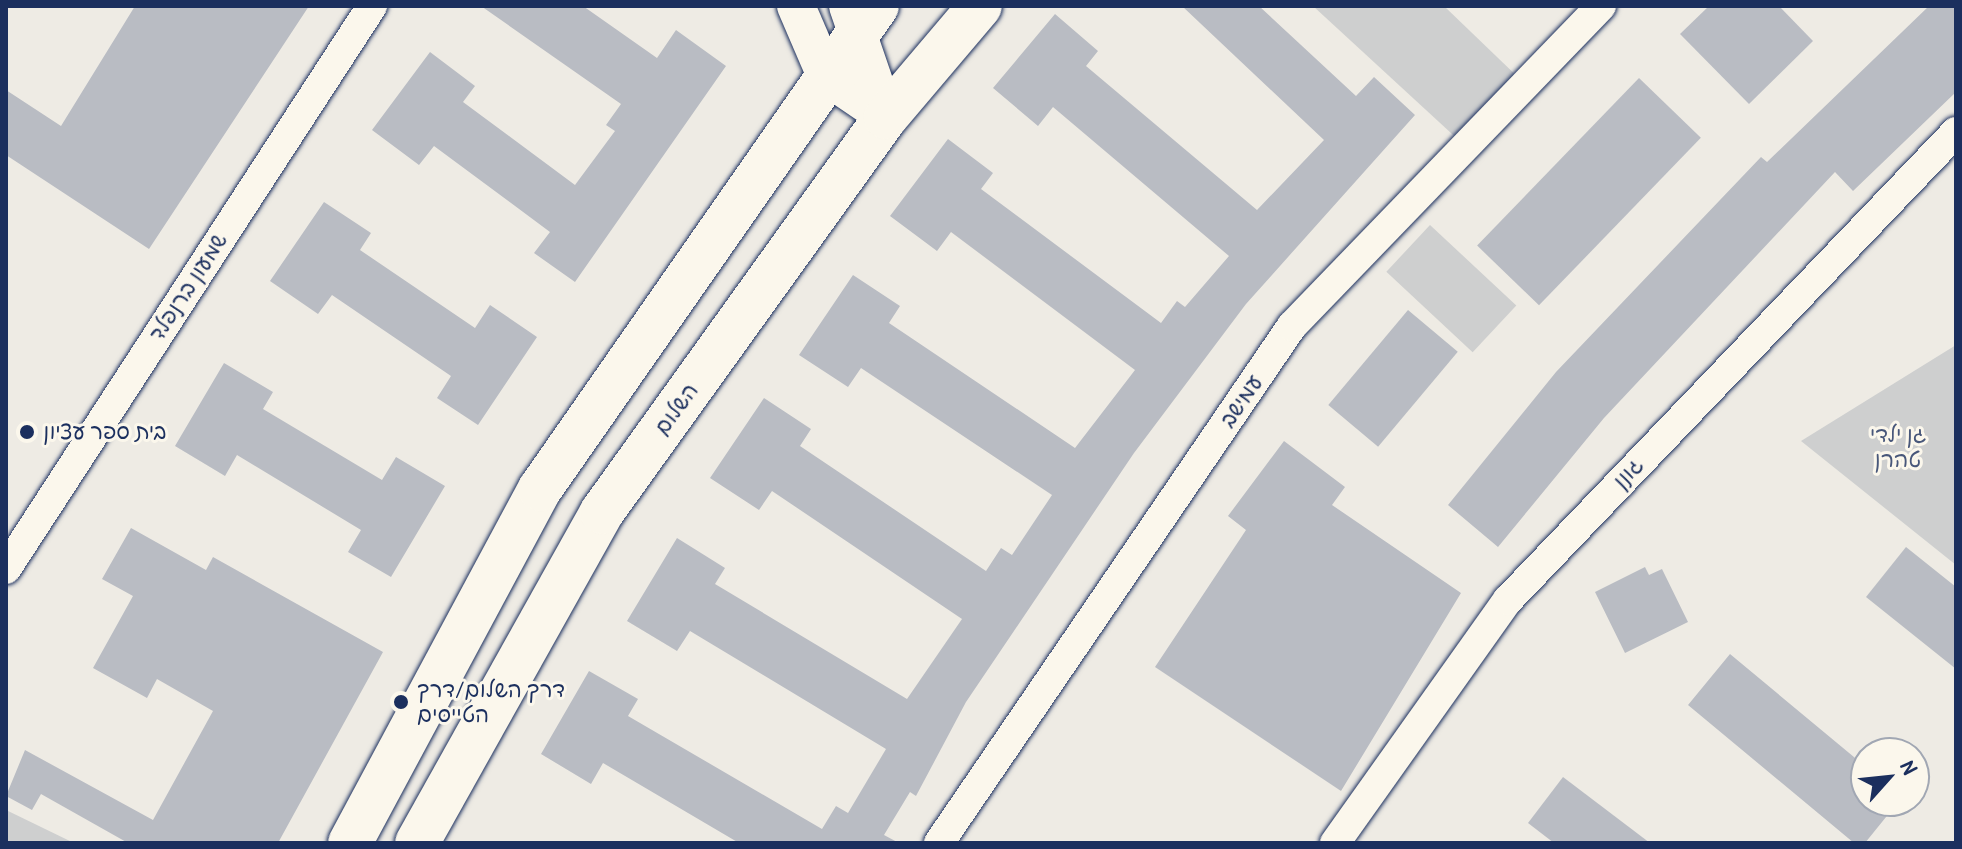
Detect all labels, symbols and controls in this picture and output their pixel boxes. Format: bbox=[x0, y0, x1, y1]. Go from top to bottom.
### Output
street label: שמעון ברנפלד bbox=[143, 228, 233, 346]
street label: עמישב bbox=[1214, 370, 1268, 432]
street label: השלום bbox=[648, 378, 704, 440]
place label: בית ספר עציון bbox=[43, 419, 166, 445]
park label: גן ילדי טהרן bbox=[1870, 421, 1926, 472]
marker: בית ספר עציון bbox=[18, 423, 36, 441]
street label: גונן bbox=[1607, 452, 1649, 494]
place label: דרך השלום/דרך הטייסים bbox=[417, 676, 565, 728]
marker: דרך השלום/דרך הטייסים bbox=[392, 693, 410, 711]
north arrow bbox=[1850, 737, 1930, 817]
text: N bbox=[1894, 755, 1926, 779]

